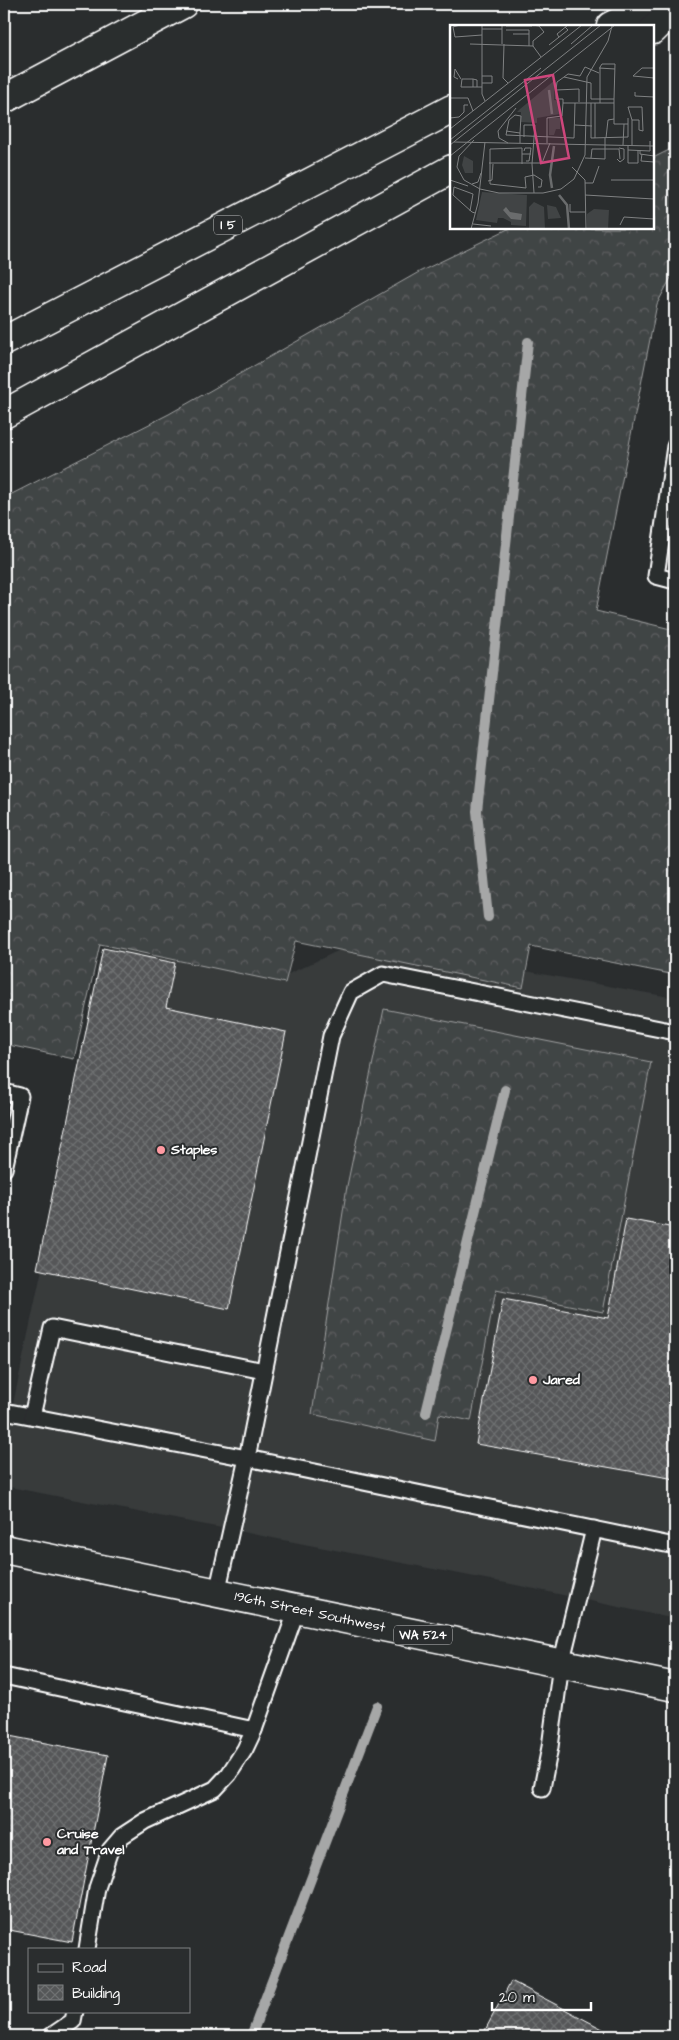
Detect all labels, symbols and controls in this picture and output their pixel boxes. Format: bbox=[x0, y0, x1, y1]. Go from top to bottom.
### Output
inset map bbox=[450, 25, 654, 229]
road number: I 5 bbox=[214, 216, 242, 234]
place label: Staples bbox=[170, 1140, 217, 1160]
marker: Staples bbox=[155, 1144, 167, 1156]
place label: Jared bbox=[542, 1370, 581, 1390]
marker: Jared bbox=[527, 1374, 539, 1386]
street label: 196th Street Southwest bbox=[233, 1586, 388, 1638]
road number: WA 524 bbox=[394, 1626, 452, 1644]
place label: Cruise and Travel bbox=[56, 1824, 125, 1860]
marker: Cruise and Travel bbox=[41, 1836, 53, 1848]
legend bbox=[28, 1948, 190, 2012]
text: Road bbox=[72, 1957, 107, 1978]
scale bar bbox=[492, 1980, 590, 2012]
text: Building bbox=[72, 1983, 120, 2005]
text: 20 m bbox=[499, 1987, 535, 2008]

